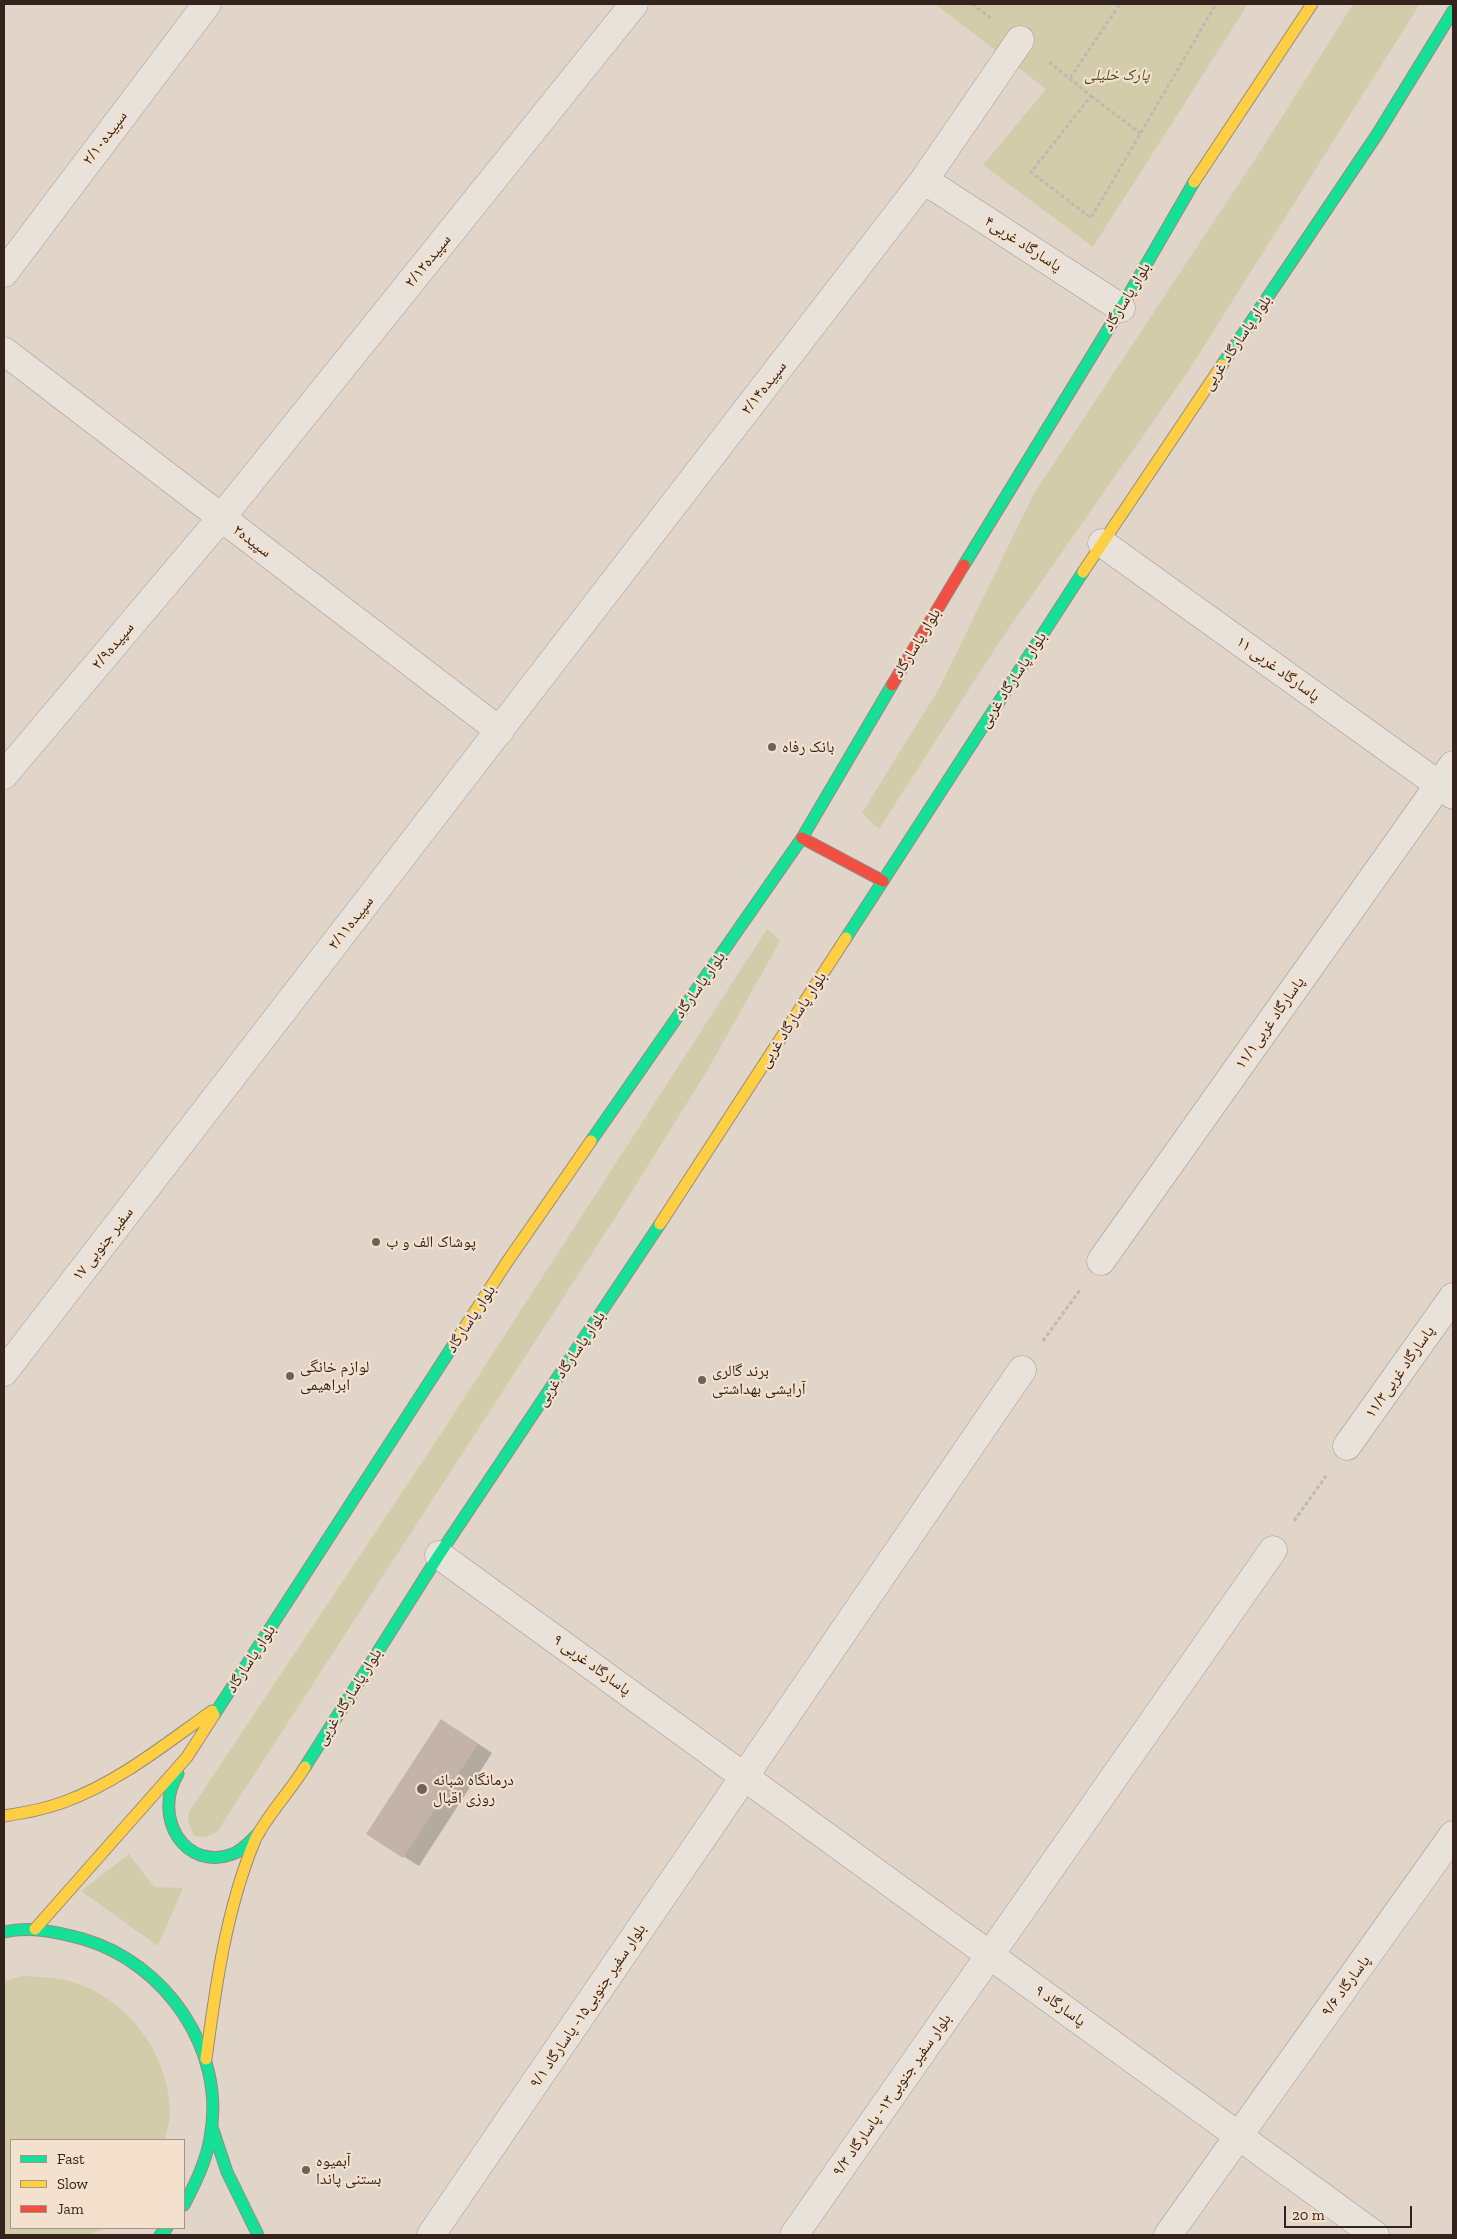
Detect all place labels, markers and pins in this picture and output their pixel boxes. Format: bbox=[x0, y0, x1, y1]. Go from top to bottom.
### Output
place label: بانک رفاه bbox=[782, 737, 834, 757]
marker: بانک رفاه bbox=[766, 741, 778, 753]
place label: پوشاک الف و ب bbox=[386, 1232, 476, 1252]
marker: پوشاک الف و ب bbox=[370, 1236, 382, 1248]
place label: لوازم خانگی ابراهیمی bbox=[300, 1357, 369, 1395]
place label: برند گالری آرایشی بهداشتی bbox=[712, 1361, 806, 1399]
marker: لوازم خانگی ابراهیمی bbox=[284, 1370, 296, 1382]
marker: برند گالری آرایشی بهداشتی bbox=[696, 1374, 708, 1386]
place label: درمانگاه شبانه روزی اقبال bbox=[433, 1770, 514, 1808]
marker: درمانگاه شبانه روزی اقبال bbox=[415, 1782, 429, 1796]
place label: آبمیوه بستنی پاندا bbox=[316, 2151, 381, 2189]
marker: آبمیوه بستنی پاندا bbox=[300, 2164, 312, 2176]

